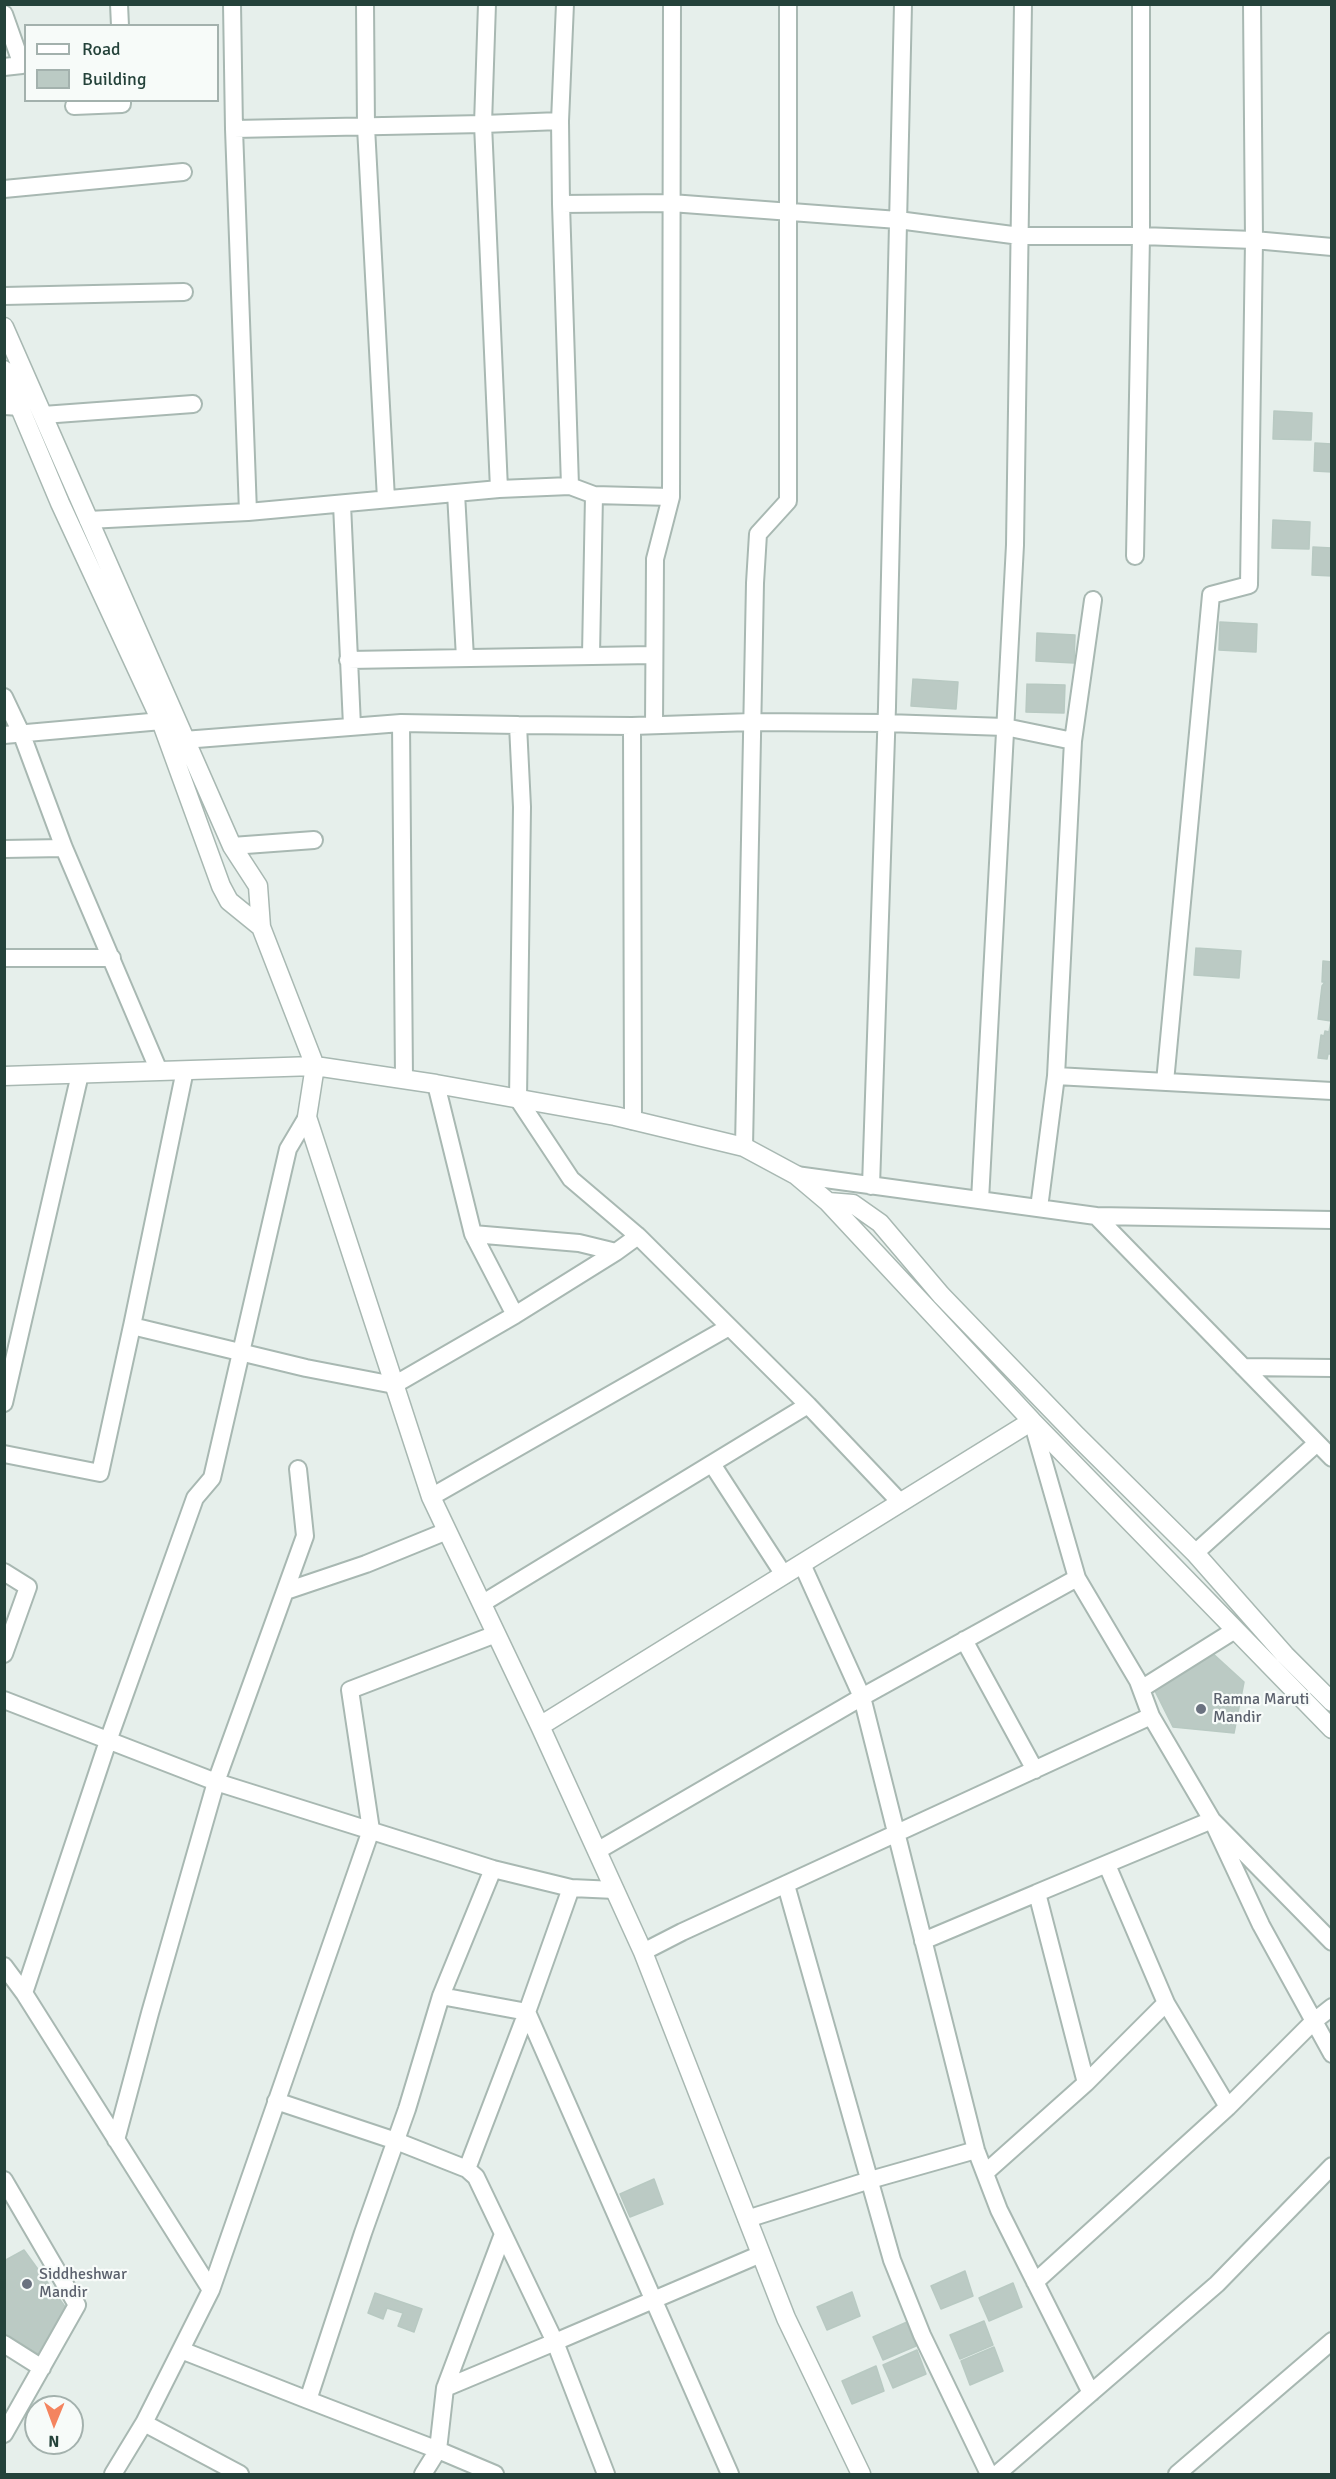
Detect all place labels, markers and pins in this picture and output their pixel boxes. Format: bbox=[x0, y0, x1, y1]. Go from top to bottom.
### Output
place label: Ramna Maruti Mandir bbox=[1213, 1690, 1309, 1728]
marker: Ramna Maruti Mandir bbox=[1194, 1702, 1208, 1716]
place label: Siddheshwar Mandir bbox=[39, 2265, 127, 2303]
marker: Siddheshwar Mandir bbox=[20, 2277, 34, 2291]

